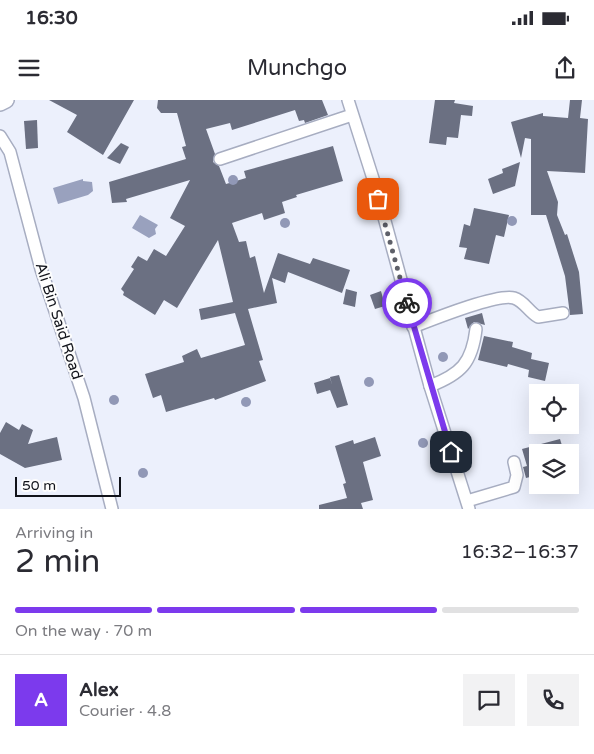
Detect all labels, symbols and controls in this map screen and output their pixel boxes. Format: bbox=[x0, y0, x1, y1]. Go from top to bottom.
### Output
text: 16:30 bbox=[25, 7, 78, 29]
icon: menu bbox=[15, 54, 43, 82]
icon: share bbox=[551, 54, 579, 82]
text: Munchgo bbox=[247, 55, 347, 81]
pin bbox=[357, 178, 399, 220]
icon: bag bbox=[364, 185, 392, 213]
street label: Ali Bin Said Road bbox=[32, 260, 86, 382]
courier bbox=[382, 278, 432, 328]
icon: bike bbox=[393, 289, 421, 317]
map controls bbox=[529, 384, 579, 494]
button: locate bbox=[529, 384, 579, 434]
pin bbox=[430, 431, 472, 473]
icon: home bbox=[437, 438, 465, 466]
button: layers bbox=[529, 444, 579, 494]
scale bar bbox=[15, 474, 121, 497]
text: 50 m bbox=[22, 477, 56, 494]
text: Arriving in bbox=[15, 523, 93, 543]
text: 16:32–16:37 bbox=[461, 541, 579, 563]
text: 2 min bbox=[15, 543, 100, 581]
text: On the way · 70 m bbox=[15, 621, 152, 641]
button: chat bbox=[463, 674, 515, 726]
button: phone bbox=[527, 674, 579, 726]
text: Alex bbox=[79, 679, 119, 701]
text: A bbox=[34, 689, 48, 711]
text: Courier · 4.8 bbox=[79, 701, 171, 721]

